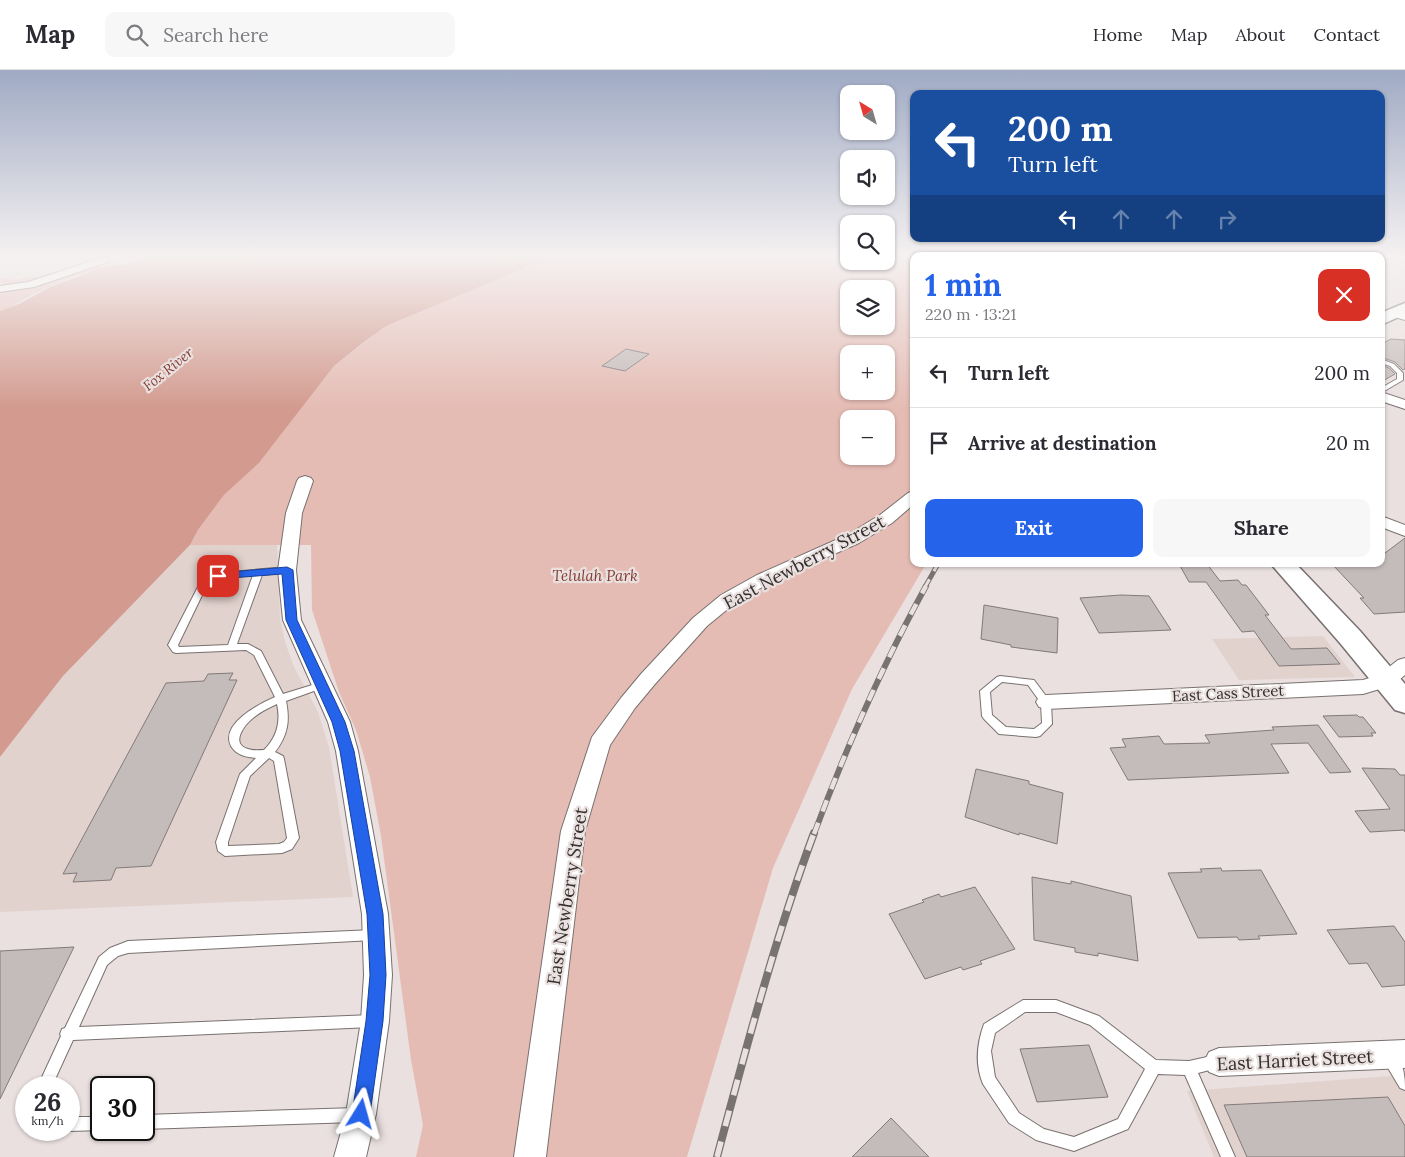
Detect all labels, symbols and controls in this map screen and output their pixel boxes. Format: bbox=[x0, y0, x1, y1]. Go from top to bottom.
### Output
search box bbox=[105, 12, 455, 57]
text: Map bbox=[25, 19, 75, 50]
icon: search bbox=[123, 21, 151, 49]
text: Search here bbox=[163, 23, 269, 47]
text: Home bbox=[1093, 23, 1143, 46]
text: Map bbox=[1171, 23, 1207, 46]
text: About bbox=[1235, 23, 1285, 46]
text: Contact bbox=[1313, 23, 1380, 46]
north arrow bbox=[840, 85, 895, 140]
map controls bbox=[840, 85, 895, 465]
text: 200 m bbox=[1008, 106, 1113, 151]
icon: left bbox=[925, 110, 990, 175]
button: sound bbox=[840, 150, 895, 205]
text: Turn left bbox=[1008, 150, 1098, 178]
icon: left bbox=[1054, 205, 1082, 233]
icon: ahead bbox=[1107, 205, 1135, 233]
icon: ahead bbox=[1160, 205, 1188, 233]
icon: right bbox=[1213, 205, 1241, 233]
button: search bbox=[840, 215, 895, 270]
text: 1 min bbox=[925, 266, 1002, 304]
button: close bbox=[1318, 269, 1370, 321]
button: layers bbox=[840, 280, 895, 335]
text: 220 m · 13:21 bbox=[925, 304, 1016, 324]
water label: Fox River bbox=[139, 343, 197, 395]
button: + bbox=[840, 345, 895, 400]
icon: left bbox=[925, 359, 953, 387]
text: Turn left bbox=[968, 361, 1049, 385]
text: 200 m bbox=[1314, 361, 1370, 385]
button: − bbox=[840, 410, 895, 465]
icon: arrive bbox=[925, 429, 953, 457]
text: Arrive at destination bbox=[968, 431, 1157, 455]
text: 20 m bbox=[1326, 431, 1370, 455]
button: Exit bbox=[925, 499, 1143, 557]
button: Share bbox=[1153, 499, 1370, 557]
street label: East Newberry Street bbox=[719, 510, 889, 614]
pin bbox=[197, 555, 239, 597]
icon: arrive bbox=[204, 562, 232, 590]
park label: Telulah Park bbox=[552, 566, 638, 585]
street label: East Cass Street bbox=[1171, 681, 1285, 705]
street label: East Newberry Street bbox=[542, 806, 592, 986]
street label: East Harriet Street bbox=[1216, 1044, 1374, 1076]
speed limit sign: 30 bbox=[90, 1076, 155, 1141]
text: 26 bbox=[34, 1086, 61, 1118]
position arrow bbox=[334, 1087, 386, 1139]
text: km/h bbox=[31, 1113, 64, 1128]

